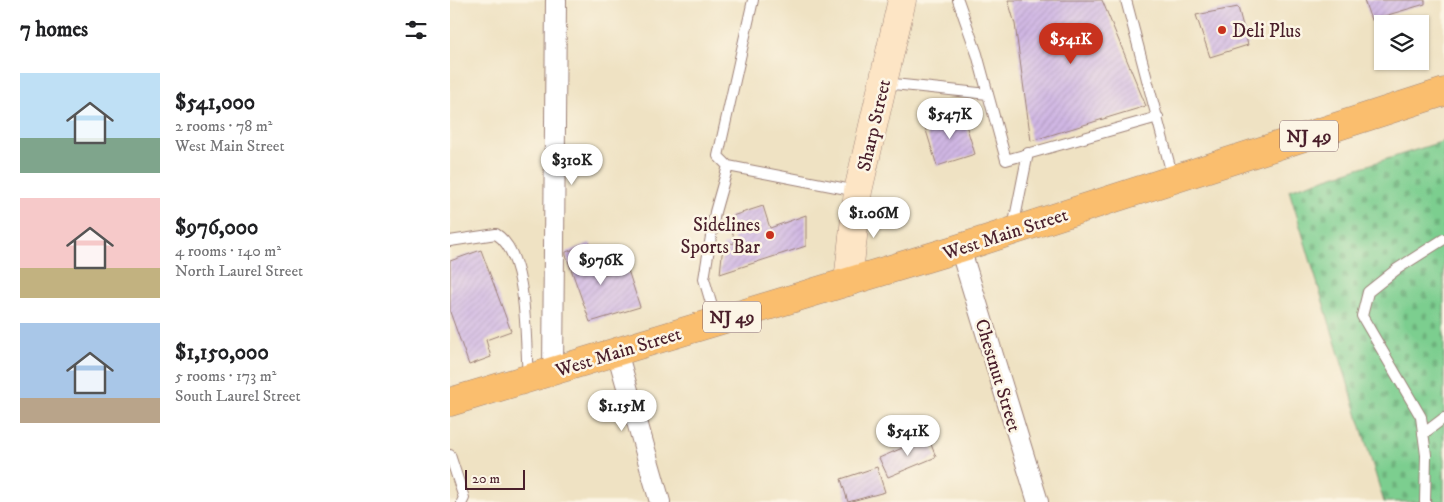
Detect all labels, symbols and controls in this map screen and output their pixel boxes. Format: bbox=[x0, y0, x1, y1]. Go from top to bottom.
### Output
map controls bbox=[1374, 15, 1429, 70]
button: layers bbox=[1374, 15, 1429, 70]
icon: filters bbox=[402, 16, 430, 44]
text: 7 homes bbox=[20, 17, 88, 43]
place label: Deli Plus bbox=[1232, 20, 1301, 43]
pin: $541K bbox=[1036, 22, 1106, 65]
marker: Deli Plus bbox=[1216, 24, 1228, 36]
text: $541K bbox=[1050, 29, 1092, 49]
street label: Sharp Street bbox=[853, 77, 896, 174]
text: $541,000 bbox=[175, 90, 255, 116]
icon: home bbox=[60, 93, 120, 153]
pin: $547K bbox=[915, 98, 985, 140]
text: $547K bbox=[928, 104, 972, 124]
text: 2 rooms · 78 m² bbox=[175, 116, 272, 136]
road number: NJ 49 bbox=[1280, 120, 1338, 152]
text: West Main Street bbox=[175, 136, 285, 156]
pin: $310K bbox=[537, 144, 607, 186]
text: $310K bbox=[552, 150, 592, 170]
pin: $1.06M bbox=[833, 196, 915, 239]
text: $1.06M bbox=[849, 203, 899, 223]
street label: West Main Street bbox=[939, 203, 1071, 266]
place label: Sidelines Sports Bar bbox=[681, 214, 760, 259]
text: $976,000 bbox=[175, 215, 258, 241]
icon: home bbox=[60, 218, 120, 278]
marker: Sidelines Sports Bar bbox=[764, 229, 776, 241]
text: 4 rooms · 140 m² bbox=[175, 241, 281, 261]
pin: $976K bbox=[566, 244, 636, 286]
text: $976K bbox=[579, 250, 623, 270]
text: North Laurel Street bbox=[175, 261, 303, 281]
road number: NJ 49 bbox=[703, 302, 761, 332]
street label: Chestnut Street bbox=[969, 316, 1026, 435]
street label: West Main Street bbox=[552, 322, 684, 383]
text: $1,150,000 bbox=[175, 340, 269, 366]
icon: home bbox=[60, 343, 120, 403]
text: 5 rooms · 173 m² bbox=[175, 366, 276, 386]
text: South Laurel Street bbox=[175, 386, 301, 406]
pin: $1.15M bbox=[581, 390, 663, 432]
text: $1.15M bbox=[599, 396, 645, 416]
pin: $541K bbox=[873, 414, 943, 457]
text: $541K bbox=[887, 421, 929, 441]
scale bar bbox=[465, 467, 525, 490]
text: 20 m bbox=[472, 470, 500, 488]

